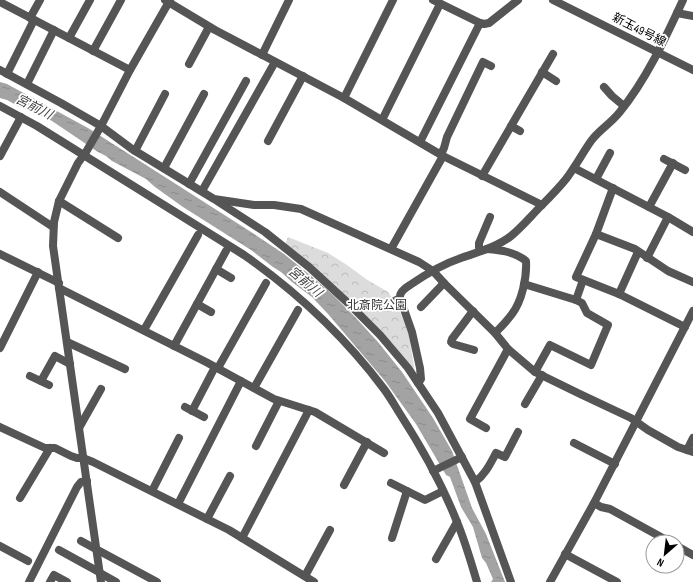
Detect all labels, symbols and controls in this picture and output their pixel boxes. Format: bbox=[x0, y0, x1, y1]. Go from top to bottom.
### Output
street label: 新玉49号線 bbox=[610, 10, 668, 50]
water label: 宮前川 bbox=[13, 91, 57, 124]
water label: 宮前川 bbox=[285, 263, 327, 302]
park label: 北斎院公園 bbox=[347, 298, 407, 313]
north arrow bbox=[645, 534, 685, 574]
text: N bbox=[655, 555, 666, 570]

